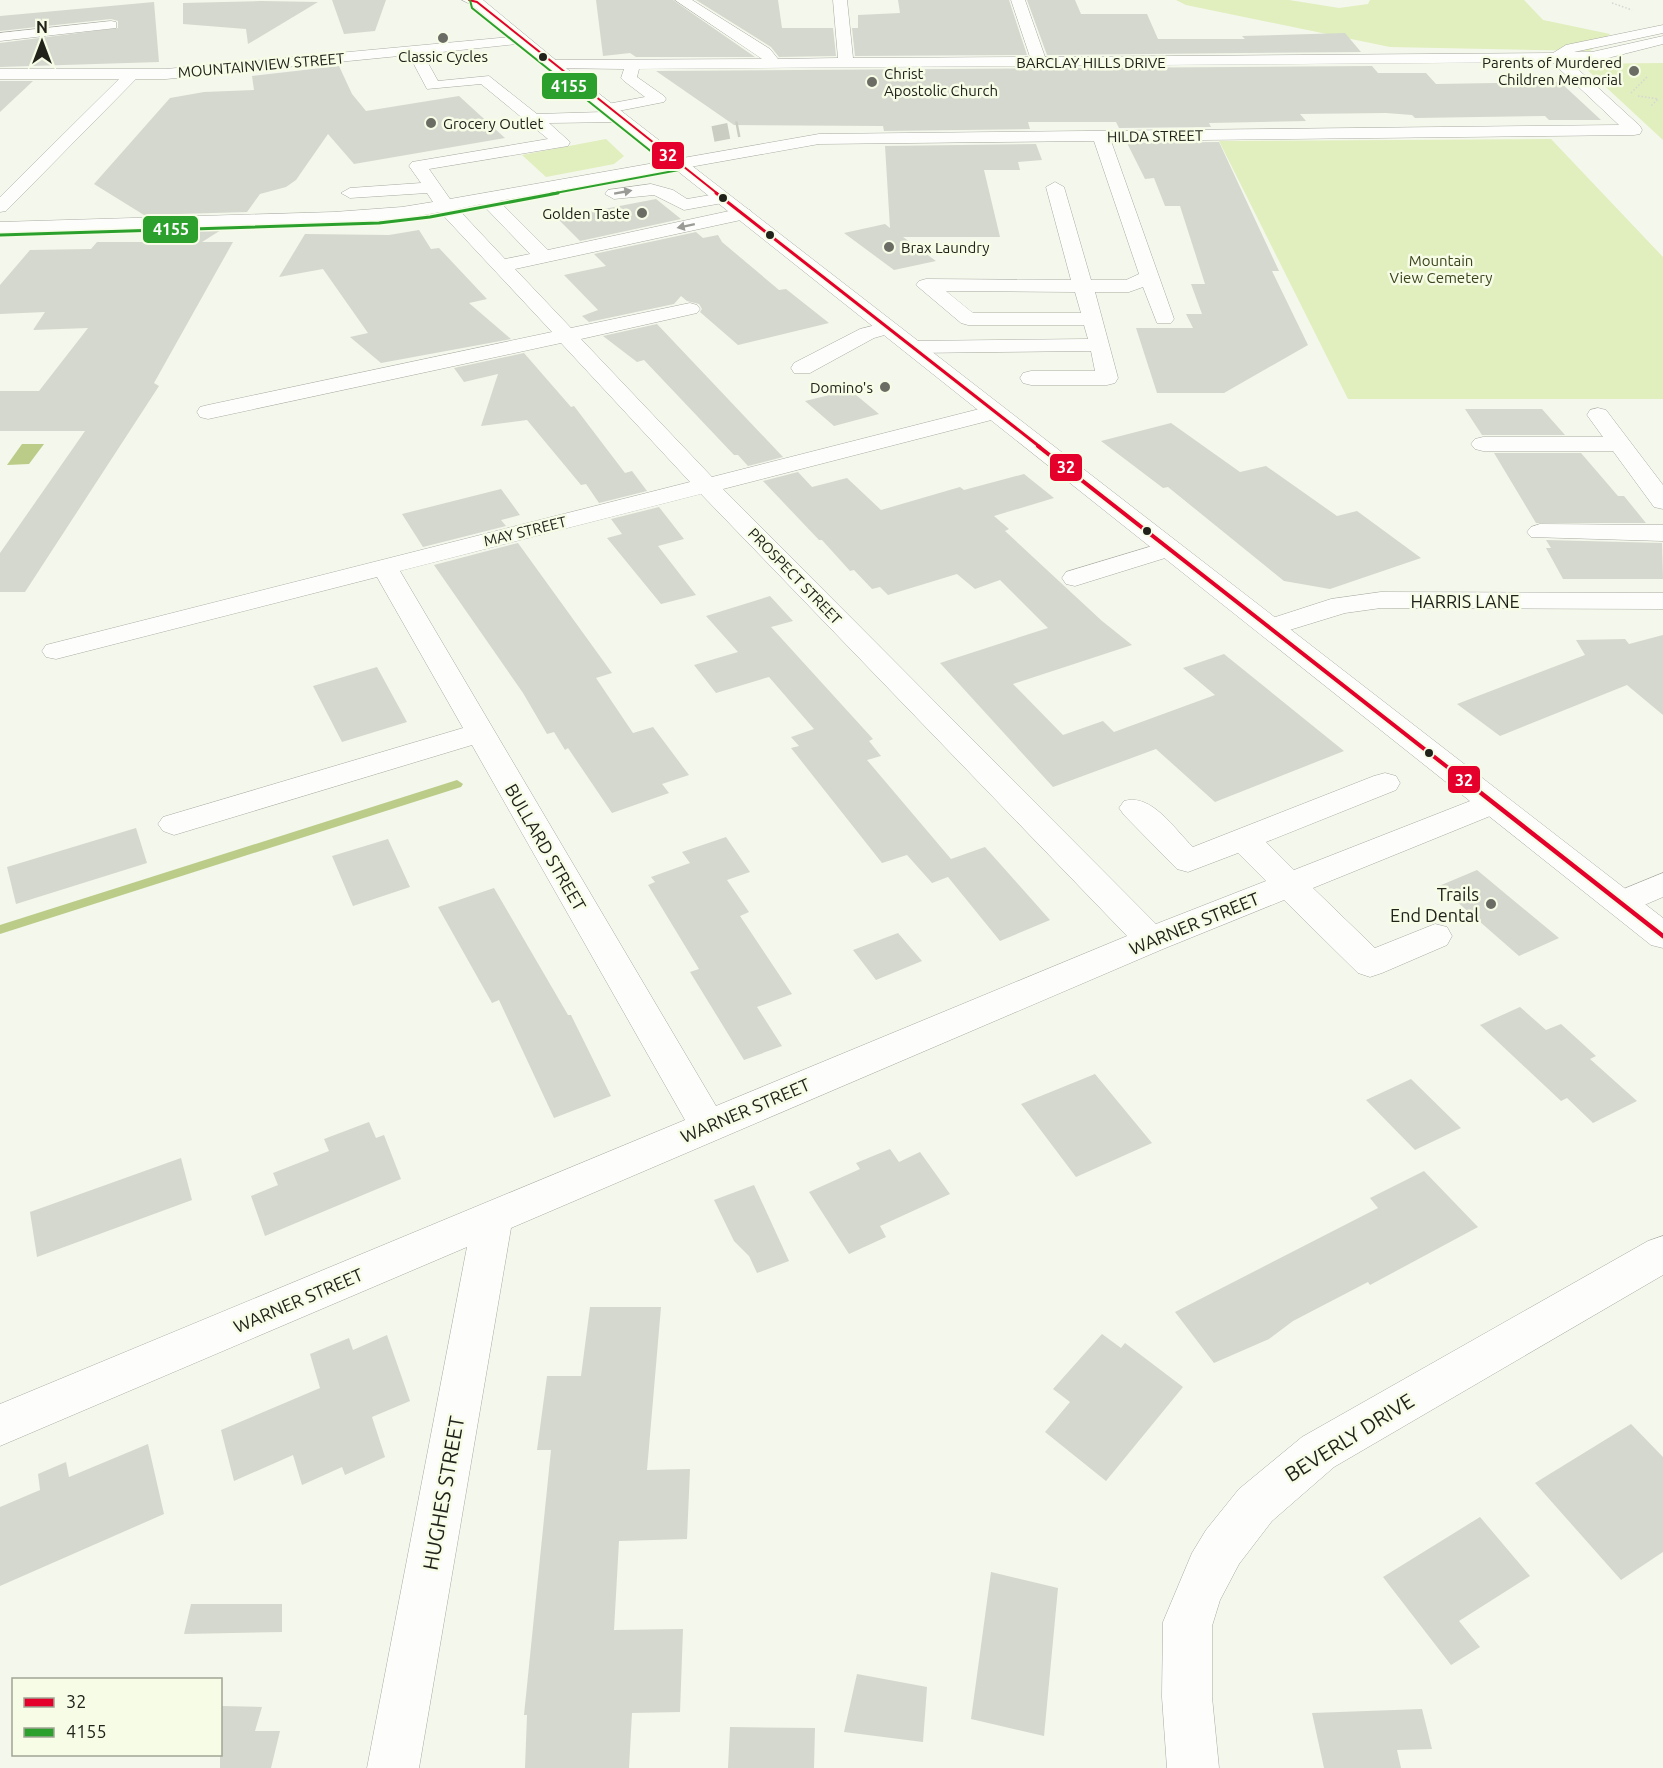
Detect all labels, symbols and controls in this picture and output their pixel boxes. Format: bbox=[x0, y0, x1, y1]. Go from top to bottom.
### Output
north arrow bbox=[12, 12, 72, 72]
text: N bbox=[36, 18, 48, 36]
marker: Classic Cycles bbox=[436, 31, 450, 45]
place label: Classic Cycles bbox=[398, 48, 488, 65]
street label: MOUNTAINVIEW STREET bbox=[177, 49, 346, 81]
unlabelled marker bbox=[537, 51, 549, 63]
street label: BARCLAY HILLS DRIVE bbox=[1016, 54, 1166, 71]
place label: Parents of Murdered Children Memorial bbox=[1482, 54, 1622, 88]
marker: Parents of Murdered Children Memorial bbox=[1627, 64, 1641, 78]
place label: Christ Apostolic Church bbox=[884, 65, 998, 99]
line badge: 4155 bbox=[541, 72, 598, 100]
marker: Christ Apostolic Church bbox=[865, 75, 879, 89]
text: 4155 bbox=[551, 77, 587, 95]
place label: Grocery Outlet bbox=[443, 115, 544, 132]
marker: Grocery Outlet bbox=[424, 116, 438, 130]
street label: HILDA STREET bbox=[1107, 127, 1204, 145]
line badge: 32 bbox=[651, 141, 685, 170]
text: 32 bbox=[659, 146, 677, 164]
one-way arrow bbox=[613, 187, 632, 196]
unlabelled marker bbox=[717, 192, 729, 204]
place label: Golden Taste bbox=[542, 205, 630, 222]
marker: Golden Taste bbox=[635, 206, 649, 220]
line badge: 4155 bbox=[142, 215, 199, 244]
text: 4155 bbox=[153, 220, 189, 238]
one-way arrow bbox=[676, 222, 695, 232]
unlabelled marker bbox=[764, 229, 776, 241]
place label: Brax Laundry bbox=[901, 239, 989, 256]
marker: Brax Laundry bbox=[882, 240, 896, 254]
park label: Mountain View Cemetery bbox=[1389, 252, 1493, 286]
place label: Domino's bbox=[810, 379, 873, 396]
marker: Domino's bbox=[878, 380, 892, 394]
line badge: 32 bbox=[1049, 453, 1083, 482]
text: 32 bbox=[1057, 458, 1075, 476]
street label: MAY STREET bbox=[482, 512, 569, 549]
street label: PROSPECT STREET bbox=[745, 524, 846, 628]
unlabelled marker bbox=[1141, 525, 1153, 537]
street label: HARRIS LANE bbox=[1410, 591, 1520, 611]
unlabelled marker bbox=[1423, 747, 1435, 759]
line badge: 32 bbox=[1447, 765, 1481, 794]
text: 32 bbox=[1455, 771, 1473, 789]
street label: BULLARD STREET bbox=[502, 780, 590, 914]
place label: Trails End Dental bbox=[1390, 884, 1479, 925]
street label: WARNER STREET bbox=[1126, 888, 1262, 958]
marker: Trails End Dental bbox=[1484, 897, 1498, 911]
street label: WARNER STREET bbox=[677, 1074, 813, 1146]
street label: WARNER STREET bbox=[230, 1264, 366, 1336]
street label: BEVERLY DRIVE bbox=[1280, 1388, 1418, 1486]
street label: HUGHES STREET bbox=[418, 1414, 468, 1572]
legend bbox=[12, 1678, 222, 1756]
text: 32 bbox=[66, 1691, 86, 1711]
text: 4155 bbox=[66, 1721, 107, 1741]

